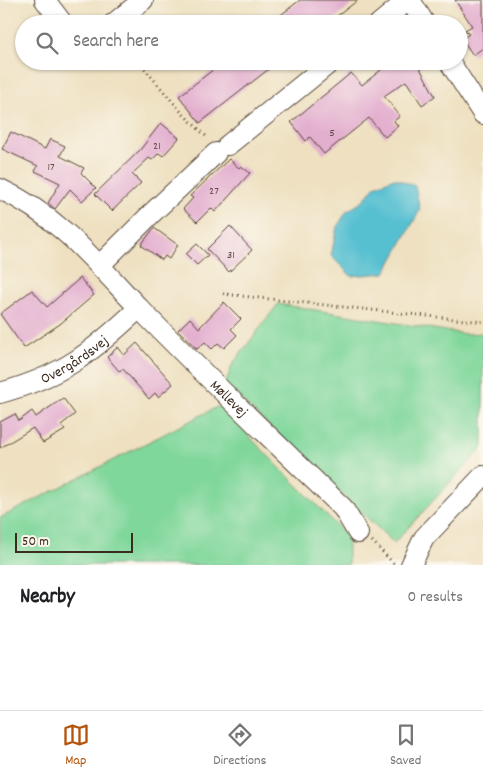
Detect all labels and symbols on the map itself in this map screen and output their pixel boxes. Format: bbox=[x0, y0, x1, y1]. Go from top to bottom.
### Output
house number: 5 bbox=[329, 125, 335, 142]
house number: 21 bbox=[153, 138, 161, 155]
house number: 17 bbox=[47, 159, 55, 176]
house number: 27 bbox=[209, 183, 219, 200]
house number: 31 bbox=[227, 247, 235, 264]
street label: Overgårdsvej bbox=[38, 331, 114, 391]
street label: Møllevej bbox=[204, 376, 252, 424]
scale bar bbox=[15, 530, 132, 553]

